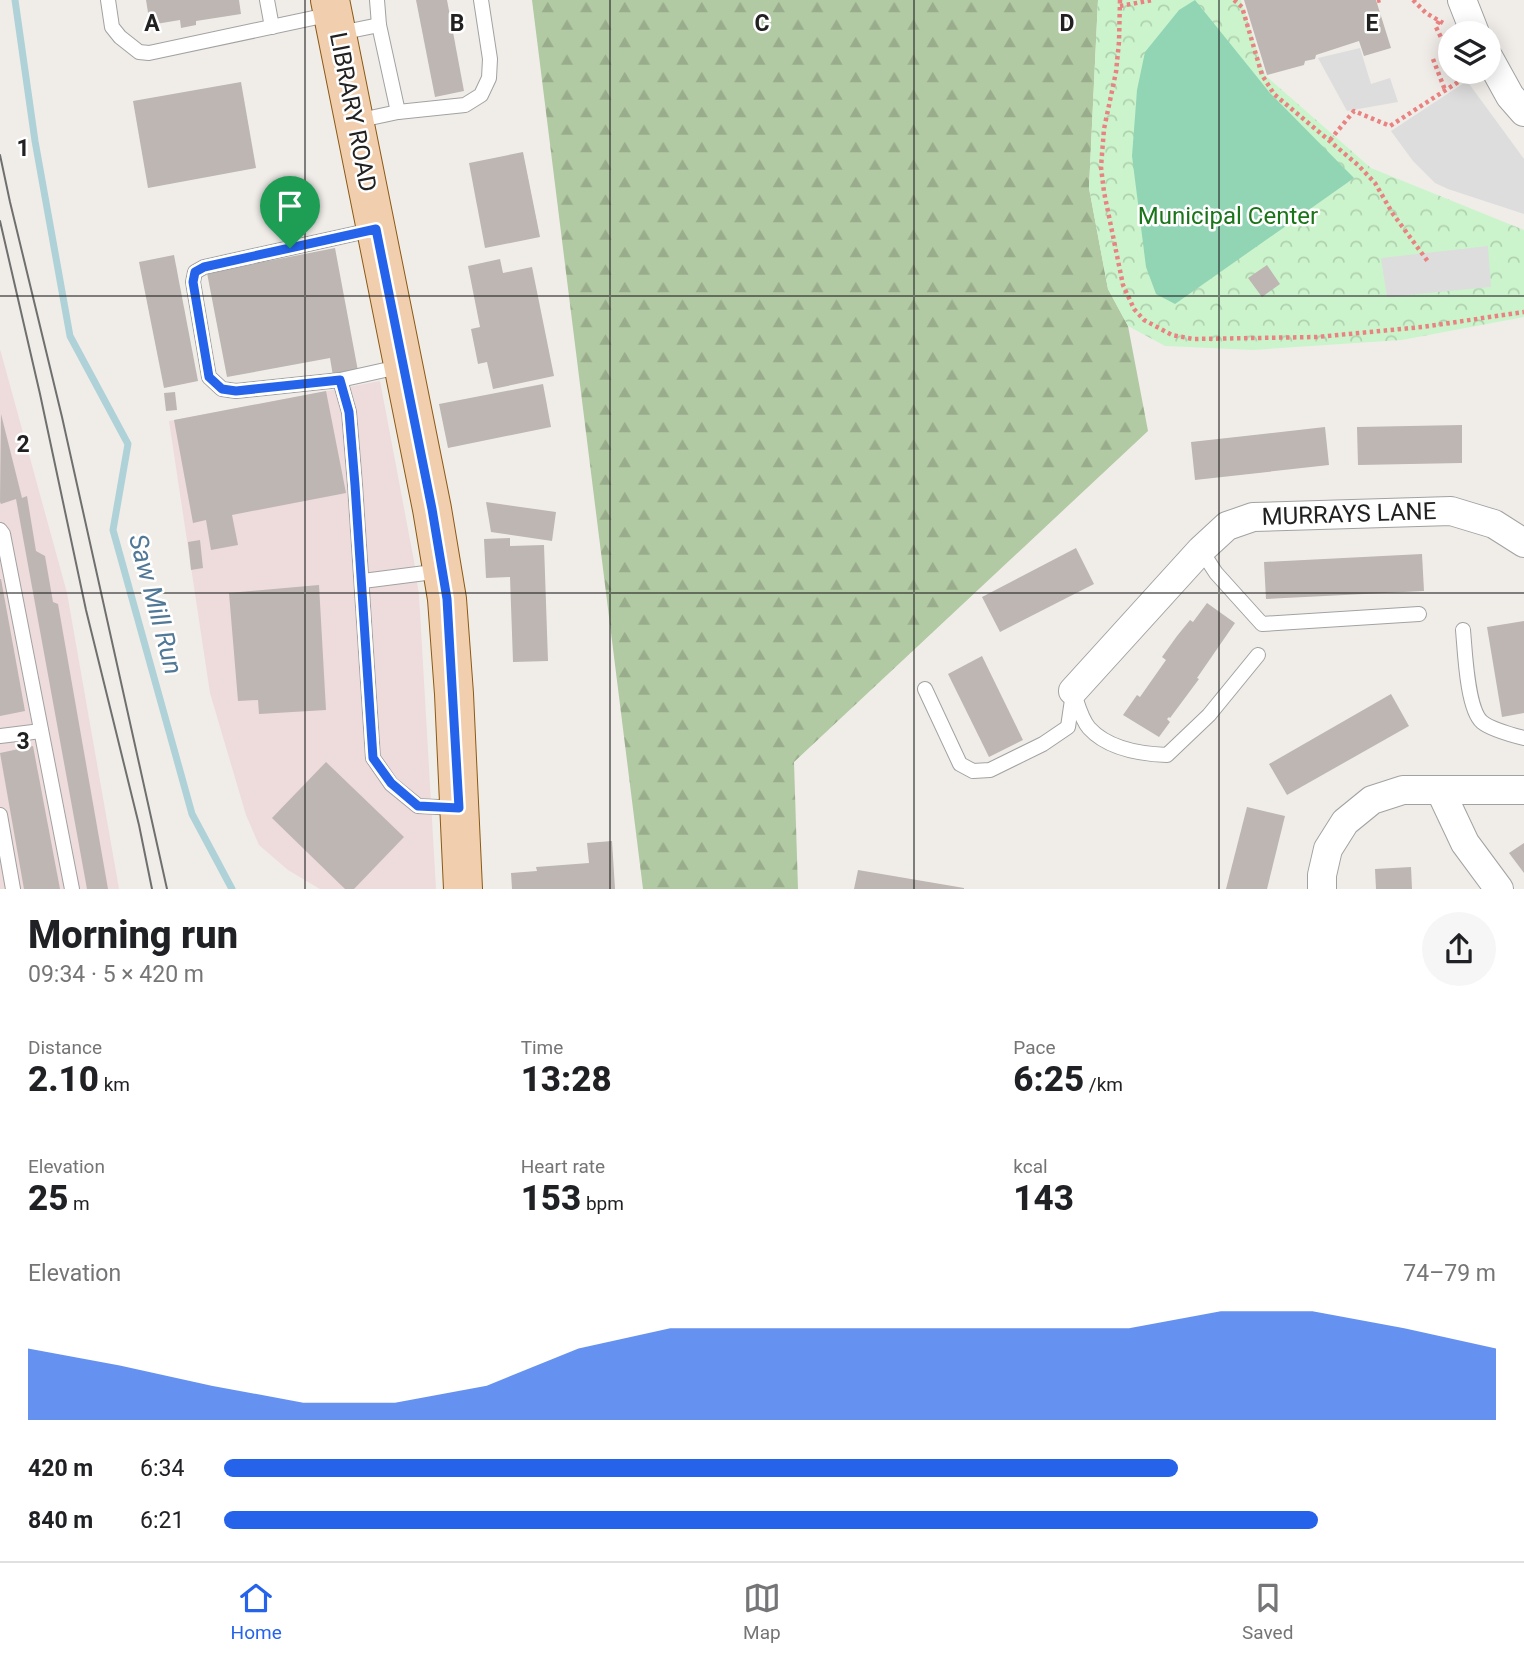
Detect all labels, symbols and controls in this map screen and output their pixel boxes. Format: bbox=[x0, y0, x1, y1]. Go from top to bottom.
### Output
text: A bbox=[144, 10, 160, 37]
text: B bbox=[450, 10, 464, 37]
text: C bbox=[754, 10, 770, 37]
text: D bbox=[1060, 10, 1074, 37]
text: E bbox=[1366, 10, 1379, 37]
map controls bbox=[1438, 21, 1501, 84]
button: layers bbox=[1438, 21, 1501, 84]
street label: LIBRARY ROAD bbox=[324, 30, 382, 194]
text: 1 bbox=[16, 135, 30, 162]
pin bbox=[260, 176, 320, 248]
icon: arrive bbox=[271, 187, 309, 225]
park label: Municipal Center bbox=[1138, 202, 1318, 230]
text: 2 bbox=[16, 431, 30, 458]
street label: MURRAYS LANE bbox=[1261, 497, 1437, 531]
water label: Saw Mill Run bbox=[123, 530, 189, 678]
text: 3 bbox=[16, 728, 30, 755]
button: share bbox=[1422, 912, 1496, 986]
text: Morning run bbox=[28, 913, 238, 957]
text: 09:34 · 5 × 420 m bbox=[28, 961, 204, 988]
text: Distance bbox=[28, 1036, 102, 1059]
text: Time bbox=[521, 1036, 563, 1059]
text: Pace bbox=[1013, 1036, 1056, 1059]
text: 2.10 bbox=[28, 1059, 99, 1100]
text: 13:28 bbox=[521, 1059, 612, 1100]
text: 6:25 bbox=[1013, 1059, 1084, 1100]
text: km bbox=[99, 1073, 130, 1096]
text: /km bbox=[1084, 1073, 1123, 1096]
text: Elevation bbox=[28, 1155, 105, 1178]
text: Heart rate bbox=[521, 1155, 605, 1178]
text: kcal bbox=[1013, 1155, 1048, 1178]
text: 25 bbox=[28, 1178, 68, 1219]
text: 153 bbox=[521, 1178, 581, 1219]
text: 143 bbox=[1013, 1178, 1074, 1219]
text: m bbox=[68, 1192, 90, 1215]
text: bpm bbox=[581, 1192, 624, 1215]
text: Elevation bbox=[28, 1260, 121, 1287]
text: 74–79 m bbox=[1403, 1260, 1496, 1287]
text: 420 m bbox=[28, 1455, 93, 1482]
text: 6:34 bbox=[140, 1455, 184, 1482]
text: 840 m bbox=[28, 1507, 93, 1534]
text: 6:21 bbox=[140, 1507, 184, 1534]
tab: Home bbox=[231, 1579, 282, 1644]
tab: Map bbox=[743, 1579, 781, 1644]
tab: Saved bbox=[1242, 1579, 1293, 1644]

